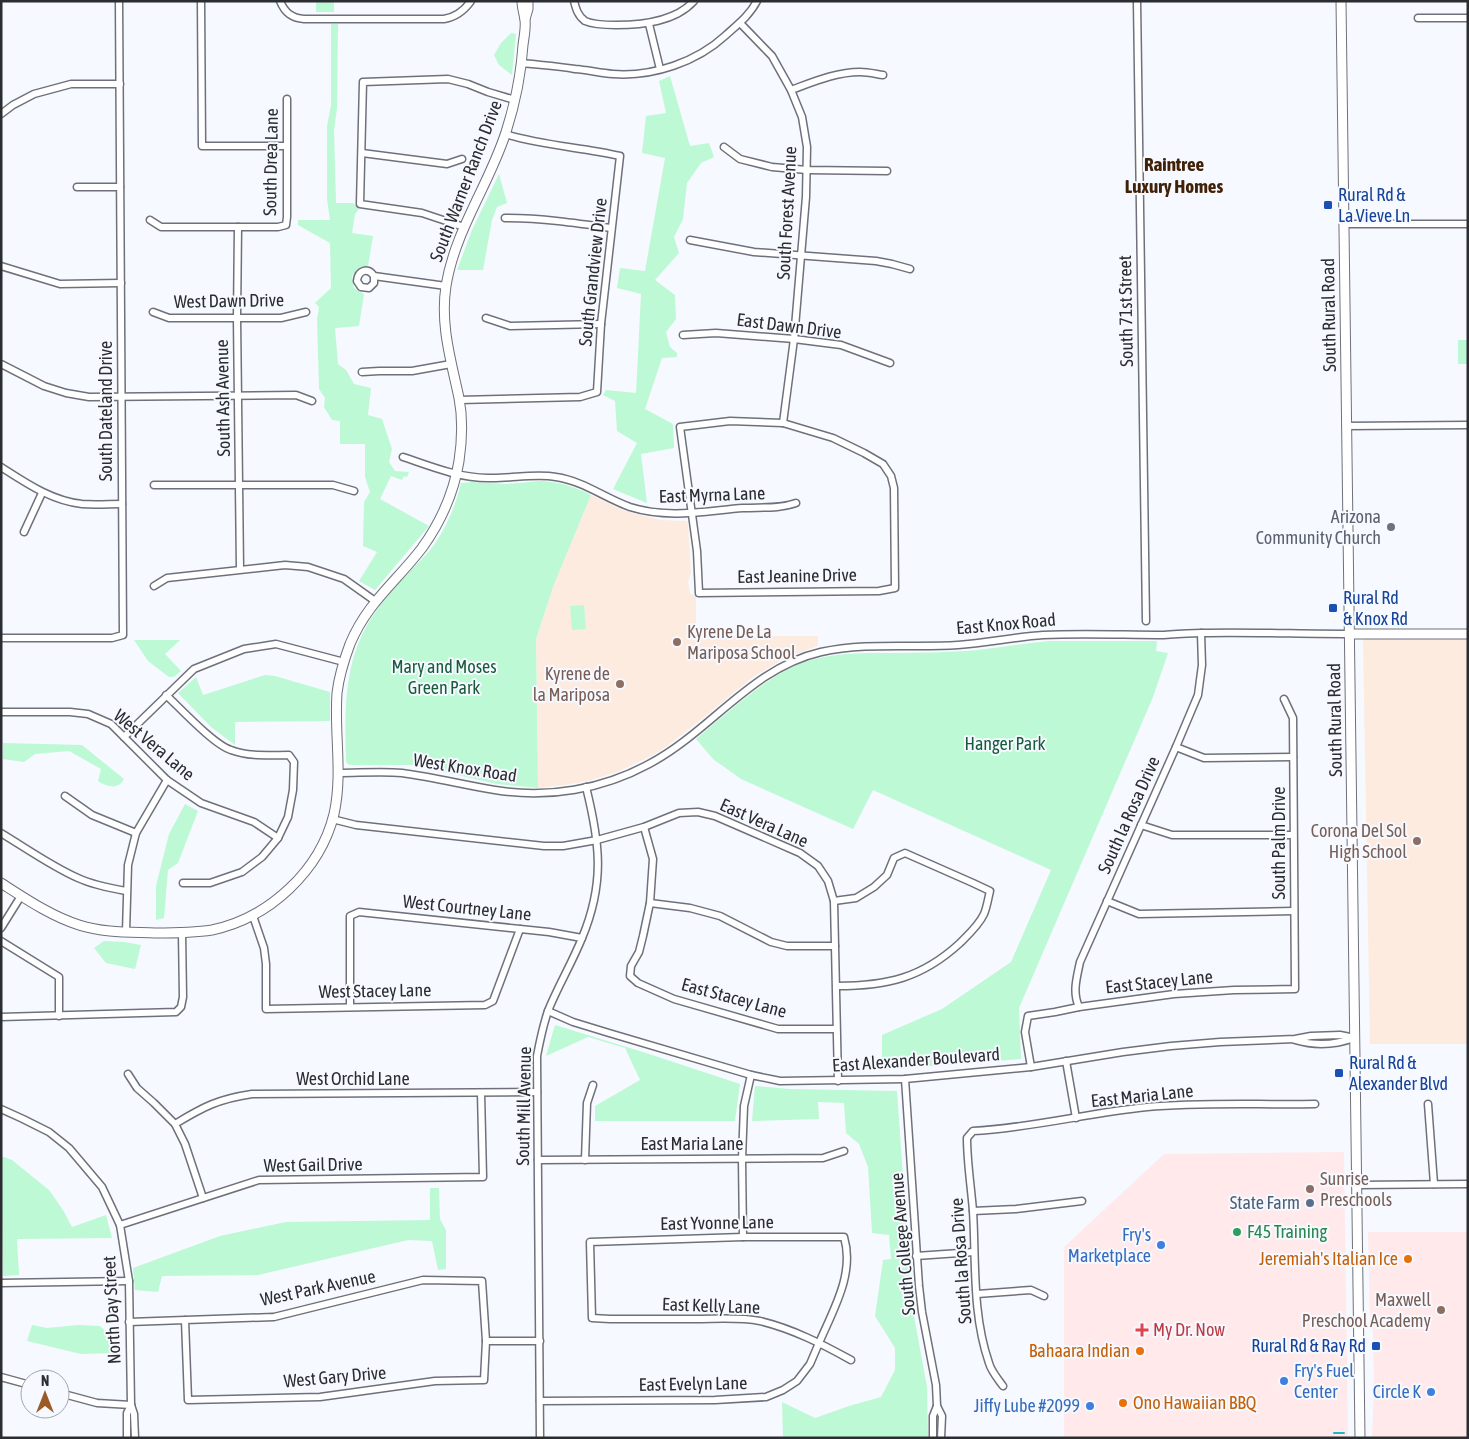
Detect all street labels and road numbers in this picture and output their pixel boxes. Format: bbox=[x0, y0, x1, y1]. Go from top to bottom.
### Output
street label: South Warner Ranch Drive bbox=[425, 97, 506, 264]
street label: South Drea Lane bbox=[259, 108, 282, 216]
street label: South Forest Avenue bbox=[773, 146, 800, 280]
street label: South Grandview Drive bbox=[574, 197, 611, 347]
street label: South 71st Street bbox=[1114, 255, 1137, 367]
street label: South Rural Road bbox=[1317, 258, 1340, 372]
street label: West Dawn Drive bbox=[174, 289, 284, 312]
street label: East Dawn Drive bbox=[735, 309, 843, 342]
street label: South Ash Avenue bbox=[211, 339, 234, 457]
street label: South Dateland Drive bbox=[95, 341, 116, 481]
street label: East Myrna Lane bbox=[658, 482, 766, 507]
street label: East Jeanine Drive bbox=[737, 564, 857, 587]
street label: East Knox Road bbox=[955, 609, 1057, 638]
street label: South Rural Road bbox=[1323, 663, 1346, 777]
street label: West Vera Lane bbox=[110, 705, 199, 785]
street label: West Knox Road bbox=[412, 749, 518, 786]
street label: South la Rosa Drive bbox=[1093, 753, 1164, 877]
street label: South Palm Drive bbox=[1268, 786, 1289, 900]
street label: East Vera Lane bbox=[717, 794, 812, 851]
street label: West Courtney Lane bbox=[402, 890, 532, 925]
street label: East Stacey Lane bbox=[1104, 965, 1214, 998]
street label: East Stacey Lane bbox=[679, 973, 789, 1022]
street label: West Stacey Lane bbox=[319, 979, 431, 1002]
street label: East Alexander Boulevard bbox=[831, 1043, 1001, 1076]
street label: South Mill Avenue bbox=[512, 1046, 535, 1166]
street label: West Orchid Lane bbox=[296, 1068, 410, 1089]
street label: East Maria Lane bbox=[1090, 1080, 1194, 1111]
street label: East Maria Lane bbox=[641, 1133, 744, 1154]
street label: West Gail Drive bbox=[263, 1153, 363, 1176]
street label: South College Avenue bbox=[886, 1172, 919, 1316]
street label: South la Rosa Drive bbox=[946, 1197, 975, 1325]
street label: East Yvonne Lane bbox=[660, 1211, 774, 1234]
street label: North Day Street bbox=[98, 1255, 125, 1365]
street label: West Park Avenue bbox=[258, 1265, 377, 1310]
street label: East Kelly Lane bbox=[662, 1293, 760, 1318]
street label: West Gary Drive bbox=[283, 1362, 387, 1391]
street label: East Evelyn Lane bbox=[639, 1372, 747, 1395]

